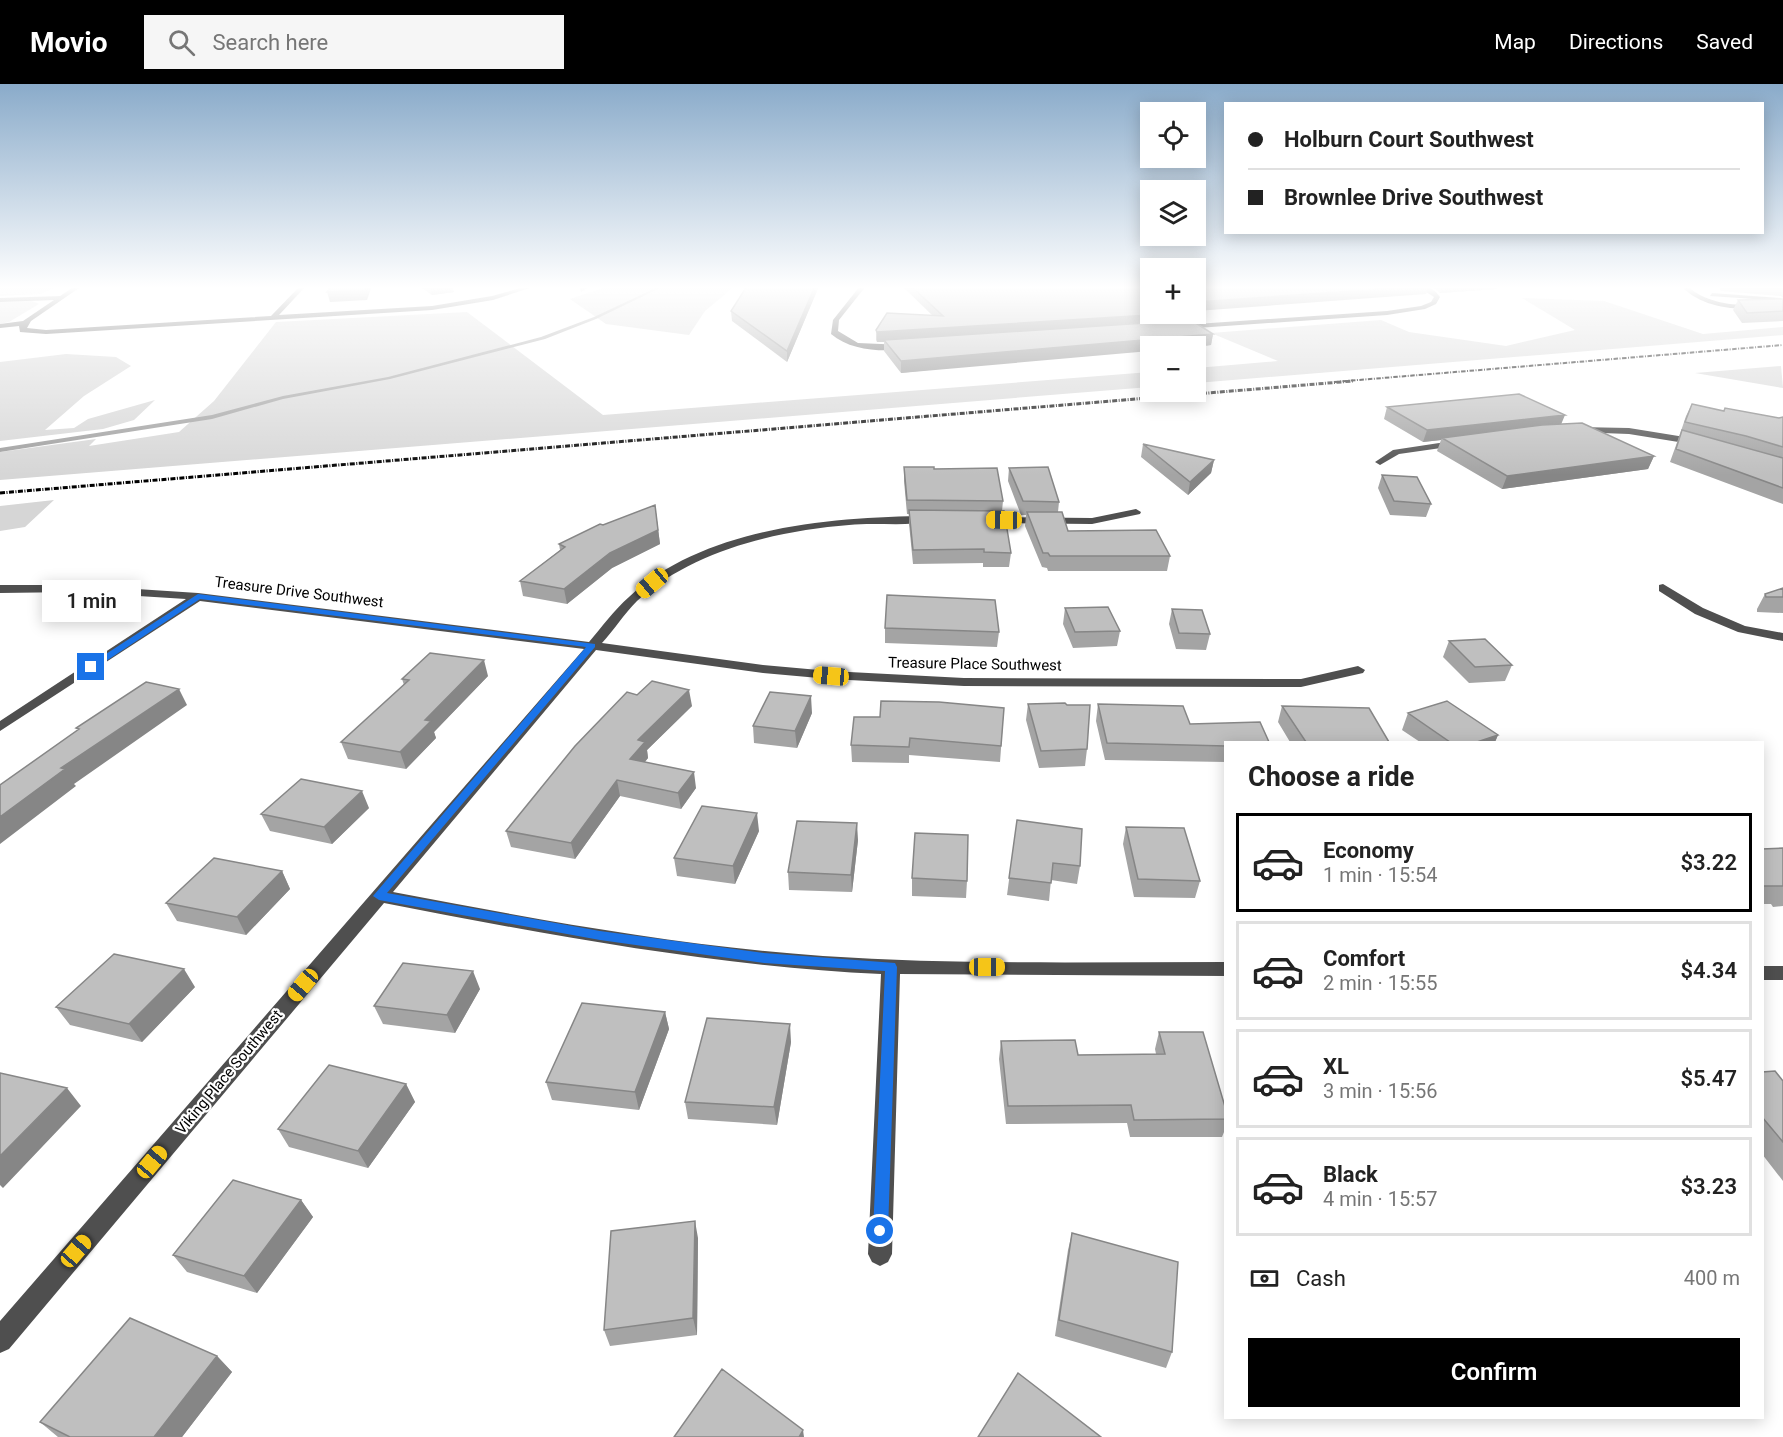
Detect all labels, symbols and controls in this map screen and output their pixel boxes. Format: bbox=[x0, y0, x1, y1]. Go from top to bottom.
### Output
search box bbox=[144, 15, 564, 69]
text: Movio bbox=[30, 26, 108, 59]
icon: search bbox=[165, 26, 198, 59]
text: Search here bbox=[213, 30, 328, 55]
text: Map bbox=[1494, 30, 1536, 54]
text: Directions bbox=[1569, 30, 1663, 54]
text: Saved bbox=[1696, 30, 1753, 54]
map controls bbox=[1140, 102, 1206, 402]
button: locate bbox=[1140, 102, 1206, 168]
text: Holburn Court Southwest bbox=[1284, 127, 1534, 152]
button: layers bbox=[1140, 180, 1206, 246]
text: Brownlee Drive Southwest bbox=[1284, 185, 1543, 210]
button: + bbox=[1140, 258, 1206, 324]
button: − bbox=[1140, 336, 1206, 402]
car bbox=[986, 511, 1022, 529]
car bbox=[632, 565, 672, 601]
street label: Treasure Drive Southwest bbox=[213, 573, 385, 611]
callout: 1 min bbox=[42, 580, 140, 622]
text: 1 min bbox=[66, 589, 117, 613]
route end bbox=[77, 653, 104, 680]
street label: Treasure Place Southwest bbox=[888, 653, 1062, 675]
car bbox=[812, 665, 850, 687]
text: Choose a ride bbox=[1248, 761, 1414, 793]
icon: car bbox=[1251, 836, 1305, 890]
text: Economy bbox=[1323, 838, 1414, 863]
text: $3.22 bbox=[1680, 850, 1737, 875]
text: 1 min · 15:54 bbox=[1323, 863, 1438, 887]
icon: car bbox=[1251, 944, 1305, 998]
text: Comfort bbox=[1323, 946, 1405, 971]
car bbox=[969, 958, 1005, 976]
text: $4.34 bbox=[1680, 958, 1737, 983]
car bbox=[285, 965, 321, 1005]
text: 2 min · 15:55 bbox=[1323, 971, 1438, 995]
street label: Viking Place Southwest bbox=[172, 1006, 286, 1138]
icon: car bbox=[1251, 1052, 1305, 1106]
text: XL bbox=[1323, 1054, 1349, 1079]
text: $5.47 bbox=[1680, 1066, 1737, 1091]
text: 3 min · 15:56 bbox=[1323, 1079, 1438, 1103]
car bbox=[134, 1142, 170, 1182]
icon: car bbox=[1251, 1160, 1305, 1214]
text: Black bbox=[1323, 1162, 1378, 1187]
text: $3.23 bbox=[1680, 1174, 1737, 1199]
text: 4 min · 15:57 bbox=[1323, 1187, 1438, 1211]
route start bbox=[866, 1217, 893, 1244]
car bbox=[57, 1232, 95, 1270]
icon: cash bbox=[1248, 1262, 1281, 1295]
text: Cash bbox=[1296, 1266, 1346, 1291]
text: 400 m bbox=[1684, 1266, 1740, 1290]
button: Confirm bbox=[1248, 1338, 1740, 1407]

